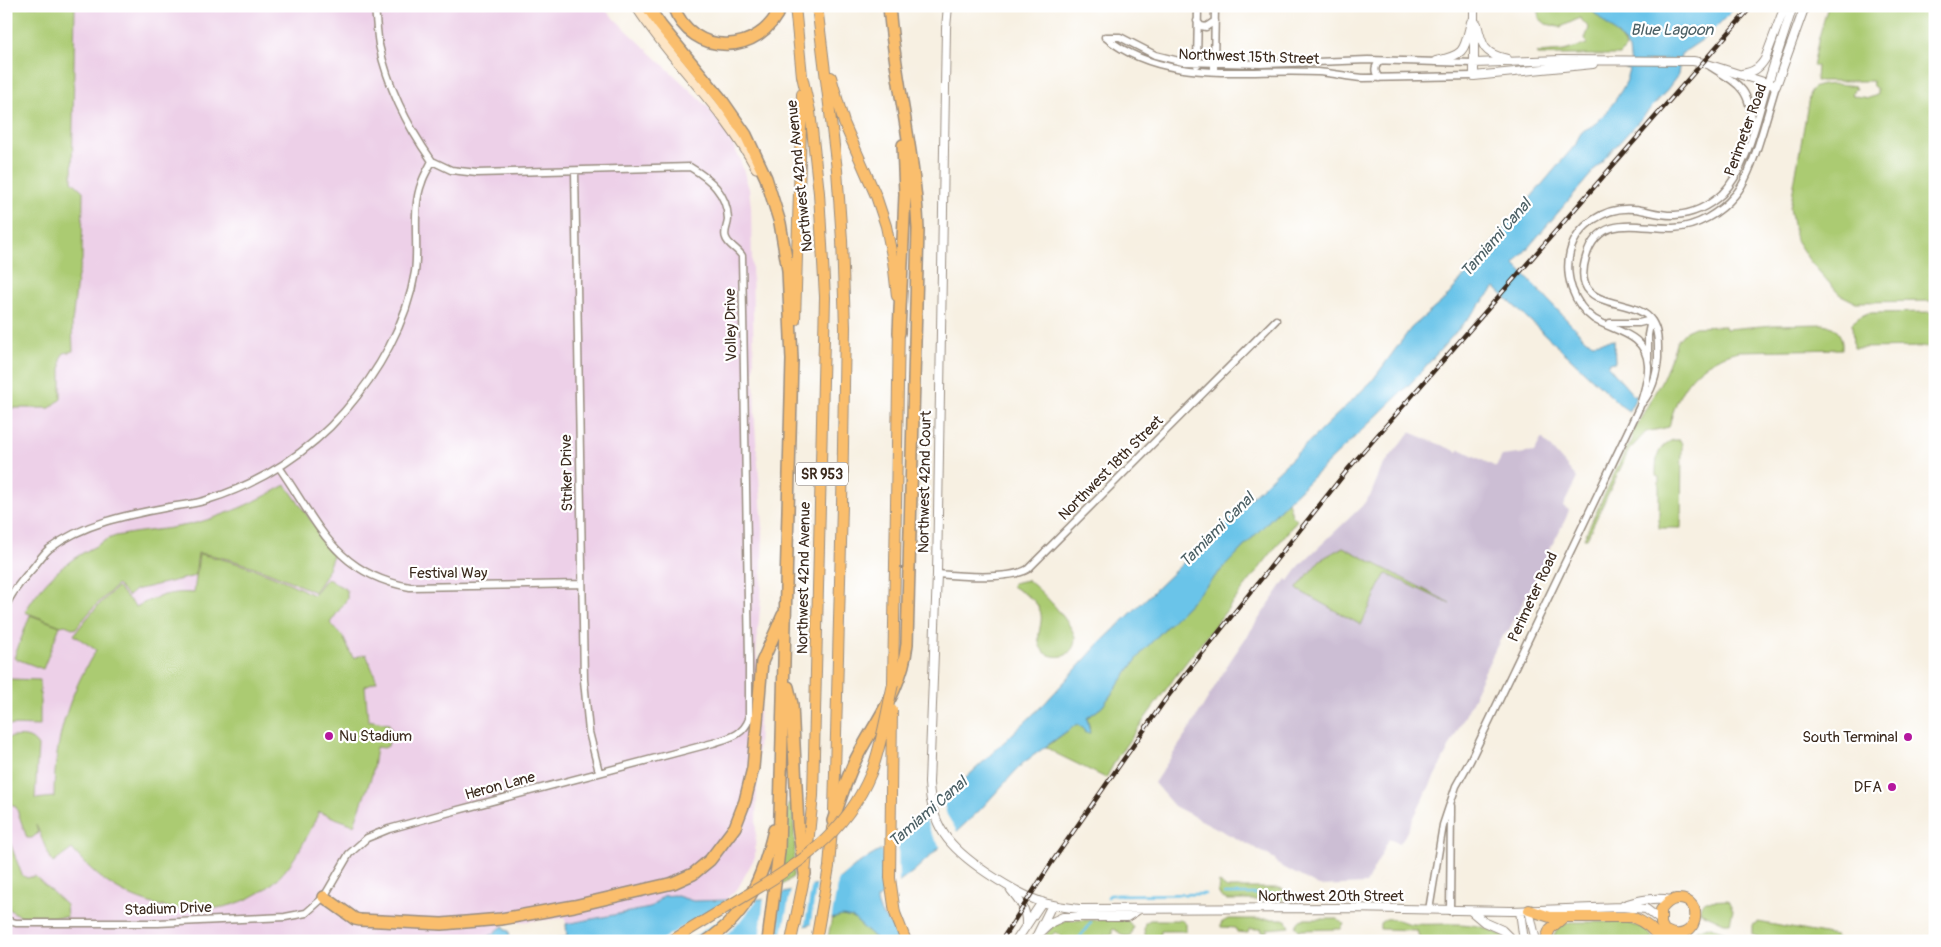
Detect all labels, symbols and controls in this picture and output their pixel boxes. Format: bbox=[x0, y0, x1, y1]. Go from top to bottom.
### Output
water label: Blue Lagoon bbox=[1631, 20, 1714, 40]
street label: Northwest 15th Street bbox=[1178, 45, 1321, 69]
street label: Perimeter Road bbox=[1720, 81, 1772, 179]
street label: Northwest 42nd Avenue bbox=[783, 99, 817, 253]
water label: Tamiami Canal bbox=[1456, 193, 1537, 281]
street label: Volley Drive bbox=[721, 288, 741, 362]
street label: Northwest 42nd Court bbox=[914, 410, 936, 553]
street label: Northwest 18th Street bbox=[1055, 411, 1168, 524]
street label: Striker Drive bbox=[557, 434, 577, 512]
road number: SR 953 bbox=[796, 462, 848, 486]
water label: Tamiami Canal bbox=[1175, 487, 1260, 572]
street label: Northwest 42nd Avenue bbox=[793, 501, 815, 654]
street label: Perimeter Road bbox=[1504, 549, 1562, 645]
street label: Festival Way bbox=[409, 564, 488, 583]
place label: Nu Stadium bbox=[339, 727, 412, 746]
place label: South Terminal bbox=[1802, 728, 1898, 747]
marker: Nu Stadium bbox=[323, 730, 335, 742]
marker: South Terminal bbox=[1902, 731, 1914, 743]
street label: Heron Lane bbox=[463, 767, 538, 804]
water label: Tamiami Canal bbox=[885, 771, 973, 852]
place label: DFA bbox=[1854, 778, 1882, 797]
marker: DFA bbox=[1886, 781, 1898, 793]
street label: Northwest 20th Street bbox=[1258, 887, 1405, 906]
street label: Stadium Drive bbox=[124, 898, 213, 920]

